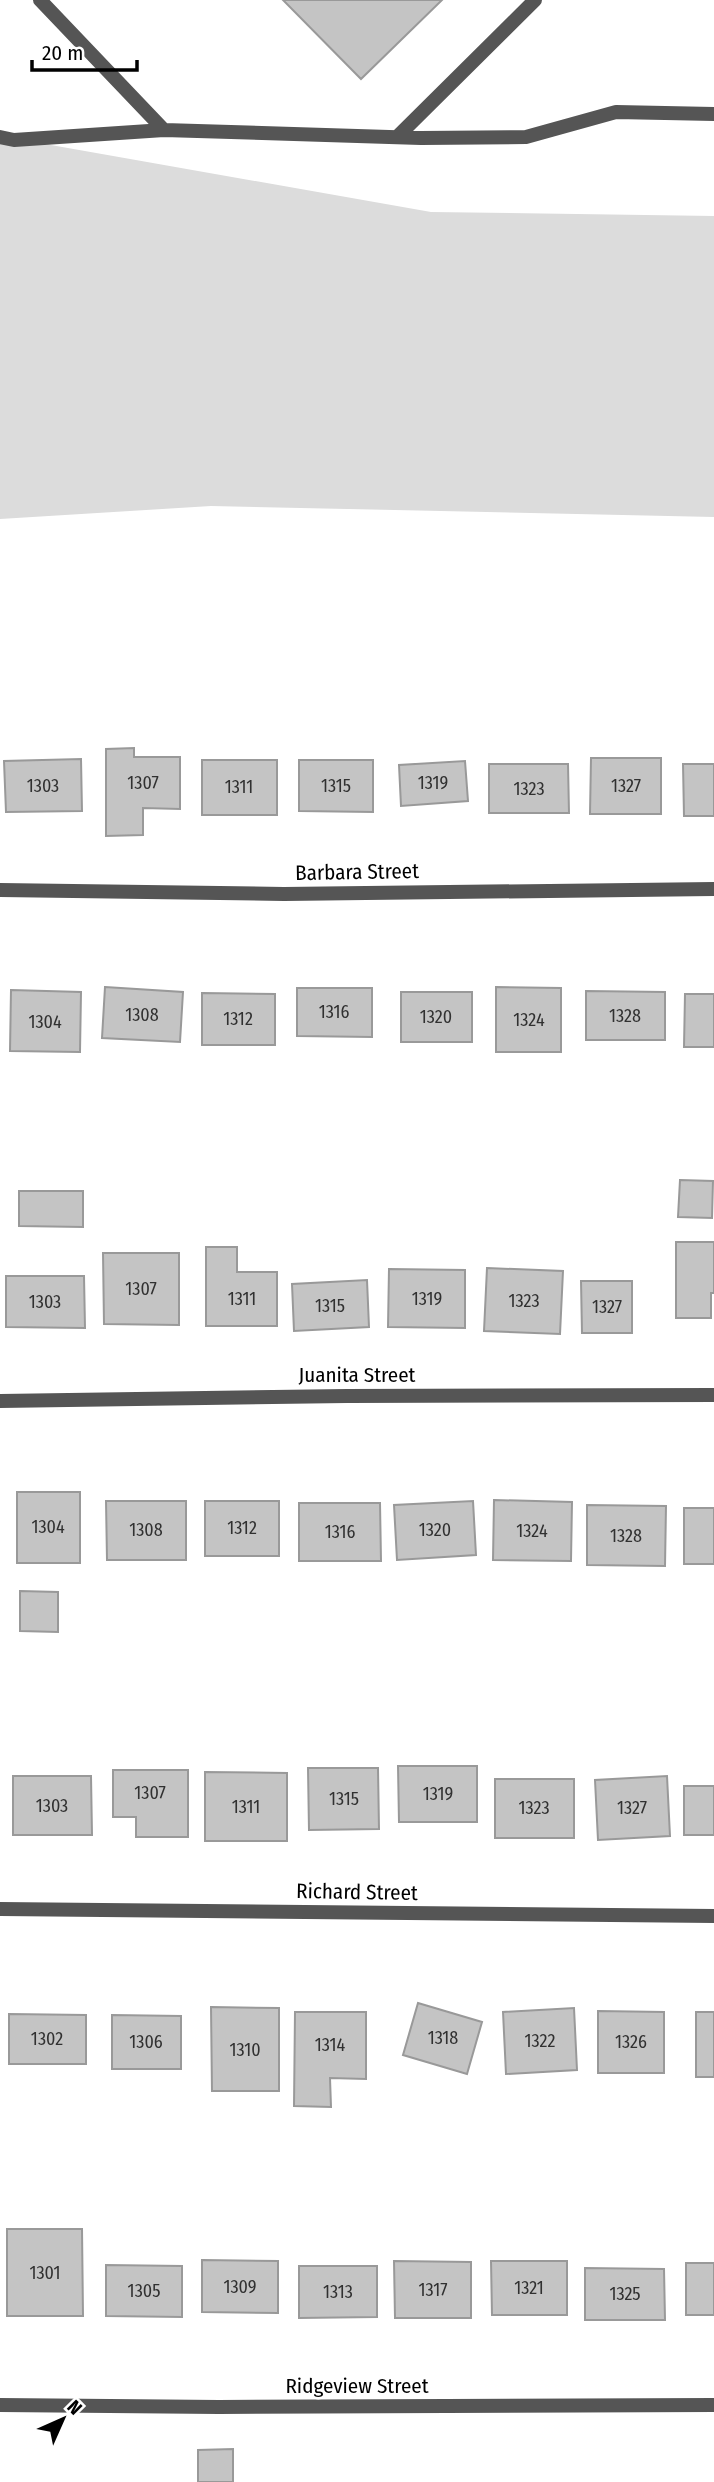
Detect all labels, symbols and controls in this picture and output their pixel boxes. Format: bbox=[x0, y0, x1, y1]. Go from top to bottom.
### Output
scale bar bbox=[32, 28, 136, 72]
text: 20 m bbox=[42, 40, 83, 66]
house number: 1307 bbox=[127, 772, 159, 794]
house number: 1319 bbox=[418, 772, 448, 794]
house number: 1303 bbox=[27, 775, 59, 797]
house number: 1315 bbox=[321, 775, 351, 797]
house number: 1327 bbox=[611, 775, 641, 797]
house number: 1311 bbox=[225, 776, 253, 798]
house number: 1323 bbox=[513, 778, 545, 800]
street label: Barbara Street bbox=[295, 858, 419, 886]
house number: 1316 bbox=[319, 1001, 349, 1023]
house number: 1308 bbox=[125, 1004, 159, 1026]
house number: 1328 bbox=[609, 1005, 641, 1027]
house number: 1320 bbox=[420, 1006, 452, 1028]
house number: 1312 bbox=[223, 1008, 253, 1030]
house number: 1324 bbox=[513, 1009, 545, 1031]
house number: 1304 bbox=[28, 1011, 62, 1033]
house number: 1307 bbox=[125, 1278, 157, 1300]
house number: 1311 bbox=[228, 1288, 256, 1310]
house number: 1319 bbox=[412, 1288, 442, 1310]
house number: 1323 bbox=[508, 1290, 540, 1312]
house number: 1303 bbox=[29, 1291, 61, 1313]
house number: 1315 bbox=[315, 1295, 345, 1317]
house number: 1327 bbox=[592, 1296, 622, 1318]
street label: Juanita Street bbox=[299, 1362, 416, 1388]
house number: 1304 bbox=[31, 1516, 65, 1538]
house number: 1312 bbox=[227, 1517, 257, 1539]
house number: 1308 bbox=[129, 1519, 163, 1541]
house number: 1320 bbox=[419, 1519, 451, 1541]
house number: 1324 bbox=[516, 1520, 548, 1542]
house number: 1316 bbox=[325, 1521, 355, 1543]
house number: 1328 bbox=[610, 1525, 642, 1547]
house number: 1307 bbox=[134, 1782, 166, 1804]
house number: 1319 bbox=[423, 1783, 453, 1805]
house number: 1315 bbox=[329, 1788, 359, 1810]
house number: 1303 bbox=[36, 1795, 68, 1817]
house number: 1311 bbox=[232, 1796, 260, 1818]
house number: 1323 bbox=[518, 1797, 550, 1819]
house number: 1327 bbox=[617, 1797, 647, 1819]
street label: Richard Street bbox=[296, 1878, 418, 1906]
house number: 1318 bbox=[428, 2027, 458, 2049]
house number: 1302 bbox=[31, 2028, 63, 2050]
house number: 1322 bbox=[525, 2030, 555, 2052]
house number: 1306 bbox=[129, 2031, 163, 2053]
house number: 1326 bbox=[615, 2031, 647, 2053]
house number: 1314 bbox=[315, 2034, 345, 2056]
house number: 1310 bbox=[229, 2039, 261, 2061]
house number: 1301 bbox=[29, 2262, 61, 2284]
house number: 1309 bbox=[223, 2276, 257, 2298]
house number: 1321 bbox=[514, 2277, 544, 2299]
house number: 1317 bbox=[418, 2279, 448, 2301]
house number: 1305 bbox=[128, 2280, 160, 2302]
house number: 1313 bbox=[323, 2281, 353, 2303]
house number: 1325 bbox=[609, 2283, 641, 2305]
street label: Ridgeview Street bbox=[285, 2373, 429, 2399]
north arrow bbox=[28, 2384, 98, 2454]
text: N bbox=[63, 2395, 87, 2419]

